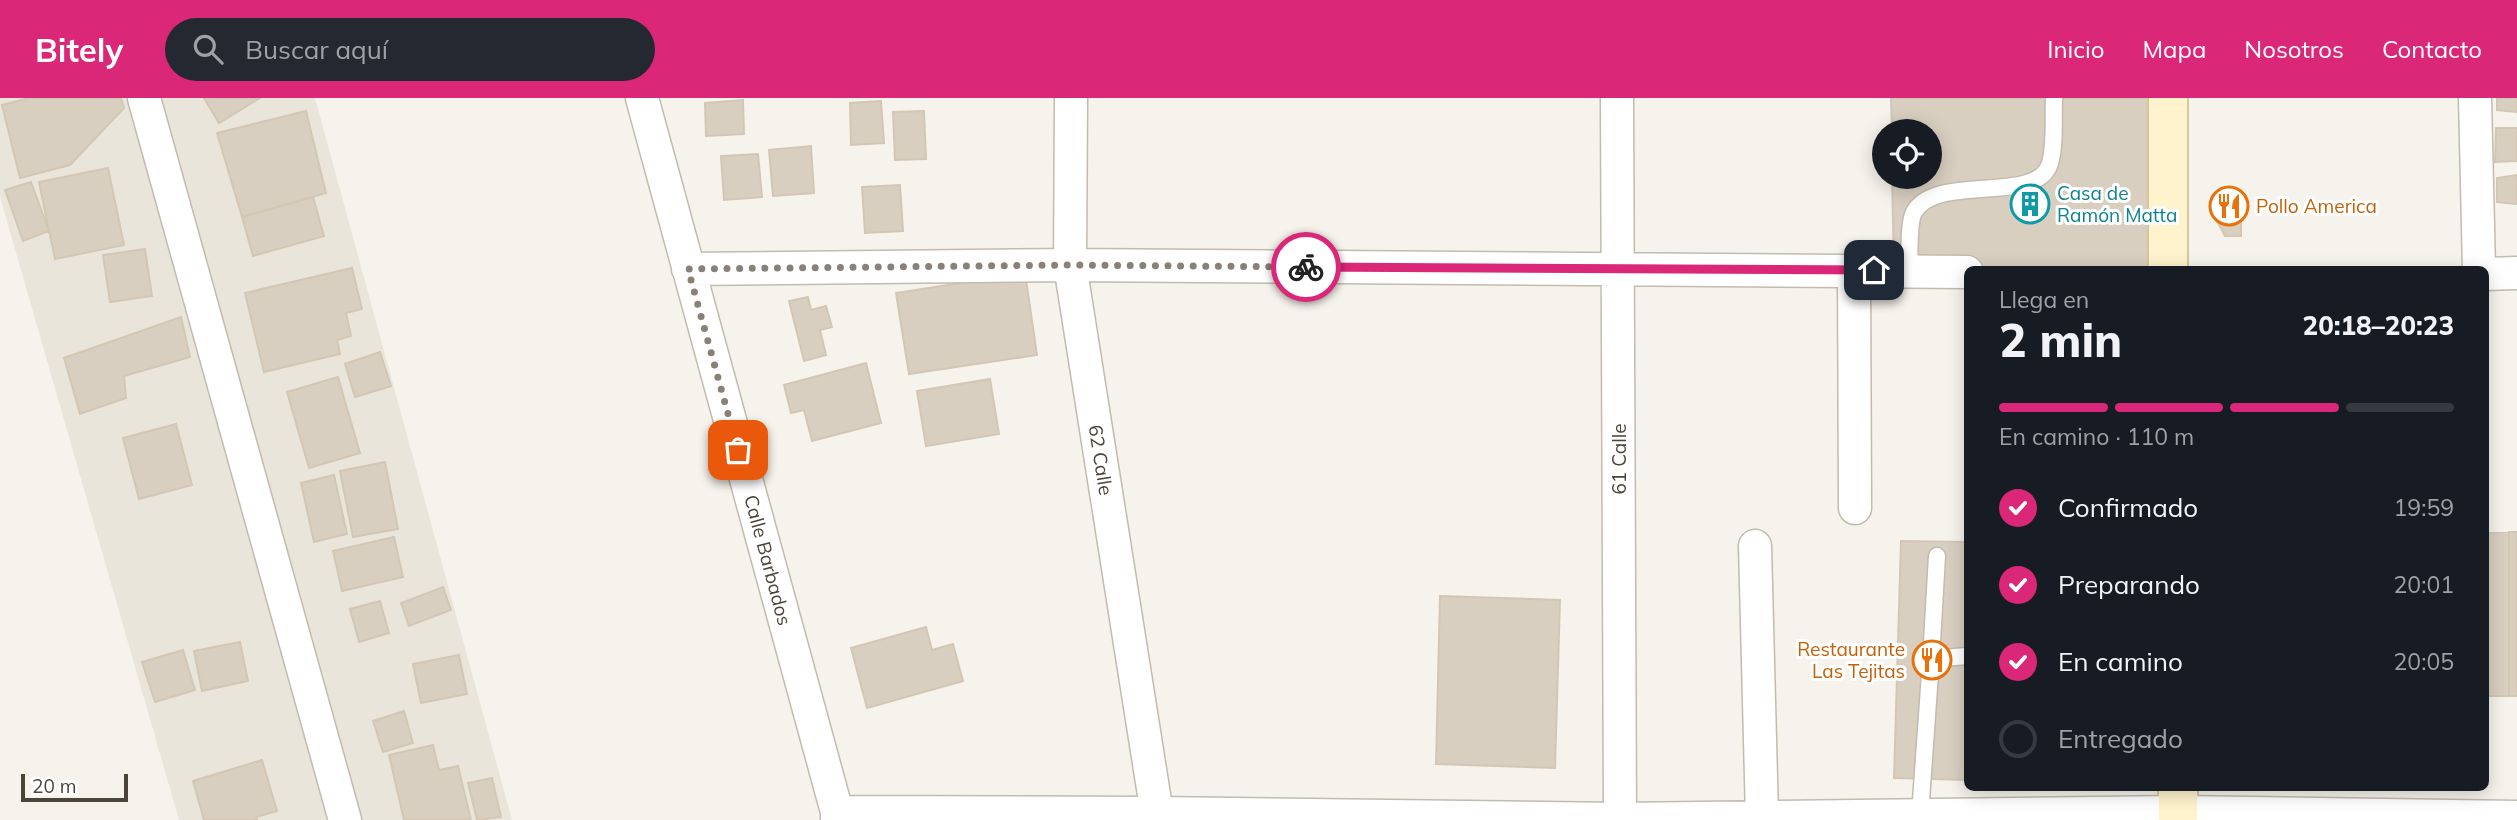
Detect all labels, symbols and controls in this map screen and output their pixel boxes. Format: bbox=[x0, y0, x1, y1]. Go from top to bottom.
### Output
search box bbox=[165, 18, 655, 81]
text: Bitely bbox=[35, 29, 123, 70]
icon: search bbox=[189, 30, 227, 68]
text: Buscar aquí bbox=[245, 33, 388, 66]
text: Inicio bbox=[2047, 34, 2104, 64]
text: Mapa bbox=[2142, 34, 2206, 64]
text: Nosotros bbox=[2244, 34, 2344, 64]
text: Contacto bbox=[2382, 34, 2482, 64]
map controls bbox=[1872, 119, 1942, 189]
button: locate bbox=[1872, 119, 1942, 189]
place label: Casa de Ramón Matta bbox=[2057, 181, 2177, 227]
building icon: Casa de Ramón Matta bbox=[2009, 183, 2051, 225]
restaurant icon: Pollo America bbox=[2208, 185, 2250, 227]
place label: Pollo America bbox=[2256, 194, 2377, 218]
courier bbox=[1271, 232, 1341, 302]
pin bbox=[1844, 240, 1904, 300]
icon: bike bbox=[1287, 248, 1325, 286]
icon: home bbox=[1855, 251, 1893, 289]
text: Llega en bbox=[1999, 285, 2089, 314]
text: 20:18–20:23 bbox=[2303, 309, 2454, 342]
text: 2 min bbox=[1999, 311, 2122, 369]
pin bbox=[708, 420, 768, 480]
text: En camino · 110 m bbox=[1999, 422, 2194, 451]
street label: 62 Calle bbox=[1084, 423, 1118, 497]
street label: 61 Calle bbox=[1607, 423, 1631, 495]
icon: bag bbox=[719, 431, 757, 469]
icon: check bbox=[1999, 489, 2037, 527]
text: Confirmado bbox=[2058, 491, 2198, 524]
street label: Calle Barbados bbox=[739, 492, 797, 628]
text: 19:59 bbox=[2394, 493, 2454, 522]
icon: check bbox=[1999, 566, 2037, 604]
text: Preparando bbox=[2058, 568, 2200, 601]
text: 20:01 bbox=[2394, 570, 2454, 599]
place label: Restaurante Las Tejitas bbox=[1797, 637, 1905, 683]
restaurant icon: Restaurante Las Tejitas bbox=[1911, 639, 1953, 681]
icon: check bbox=[1999, 643, 2037, 681]
text: En camino bbox=[2058, 645, 2183, 678]
text: 20:05 bbox=[2394, 647, 2454, 676]
text: Entregado bbox=[2058, 722, 2183, 755]
scale bar bbox=[21, 771, 128, 803]
text: 20 m bbox=[32, 774, 76, 798]

